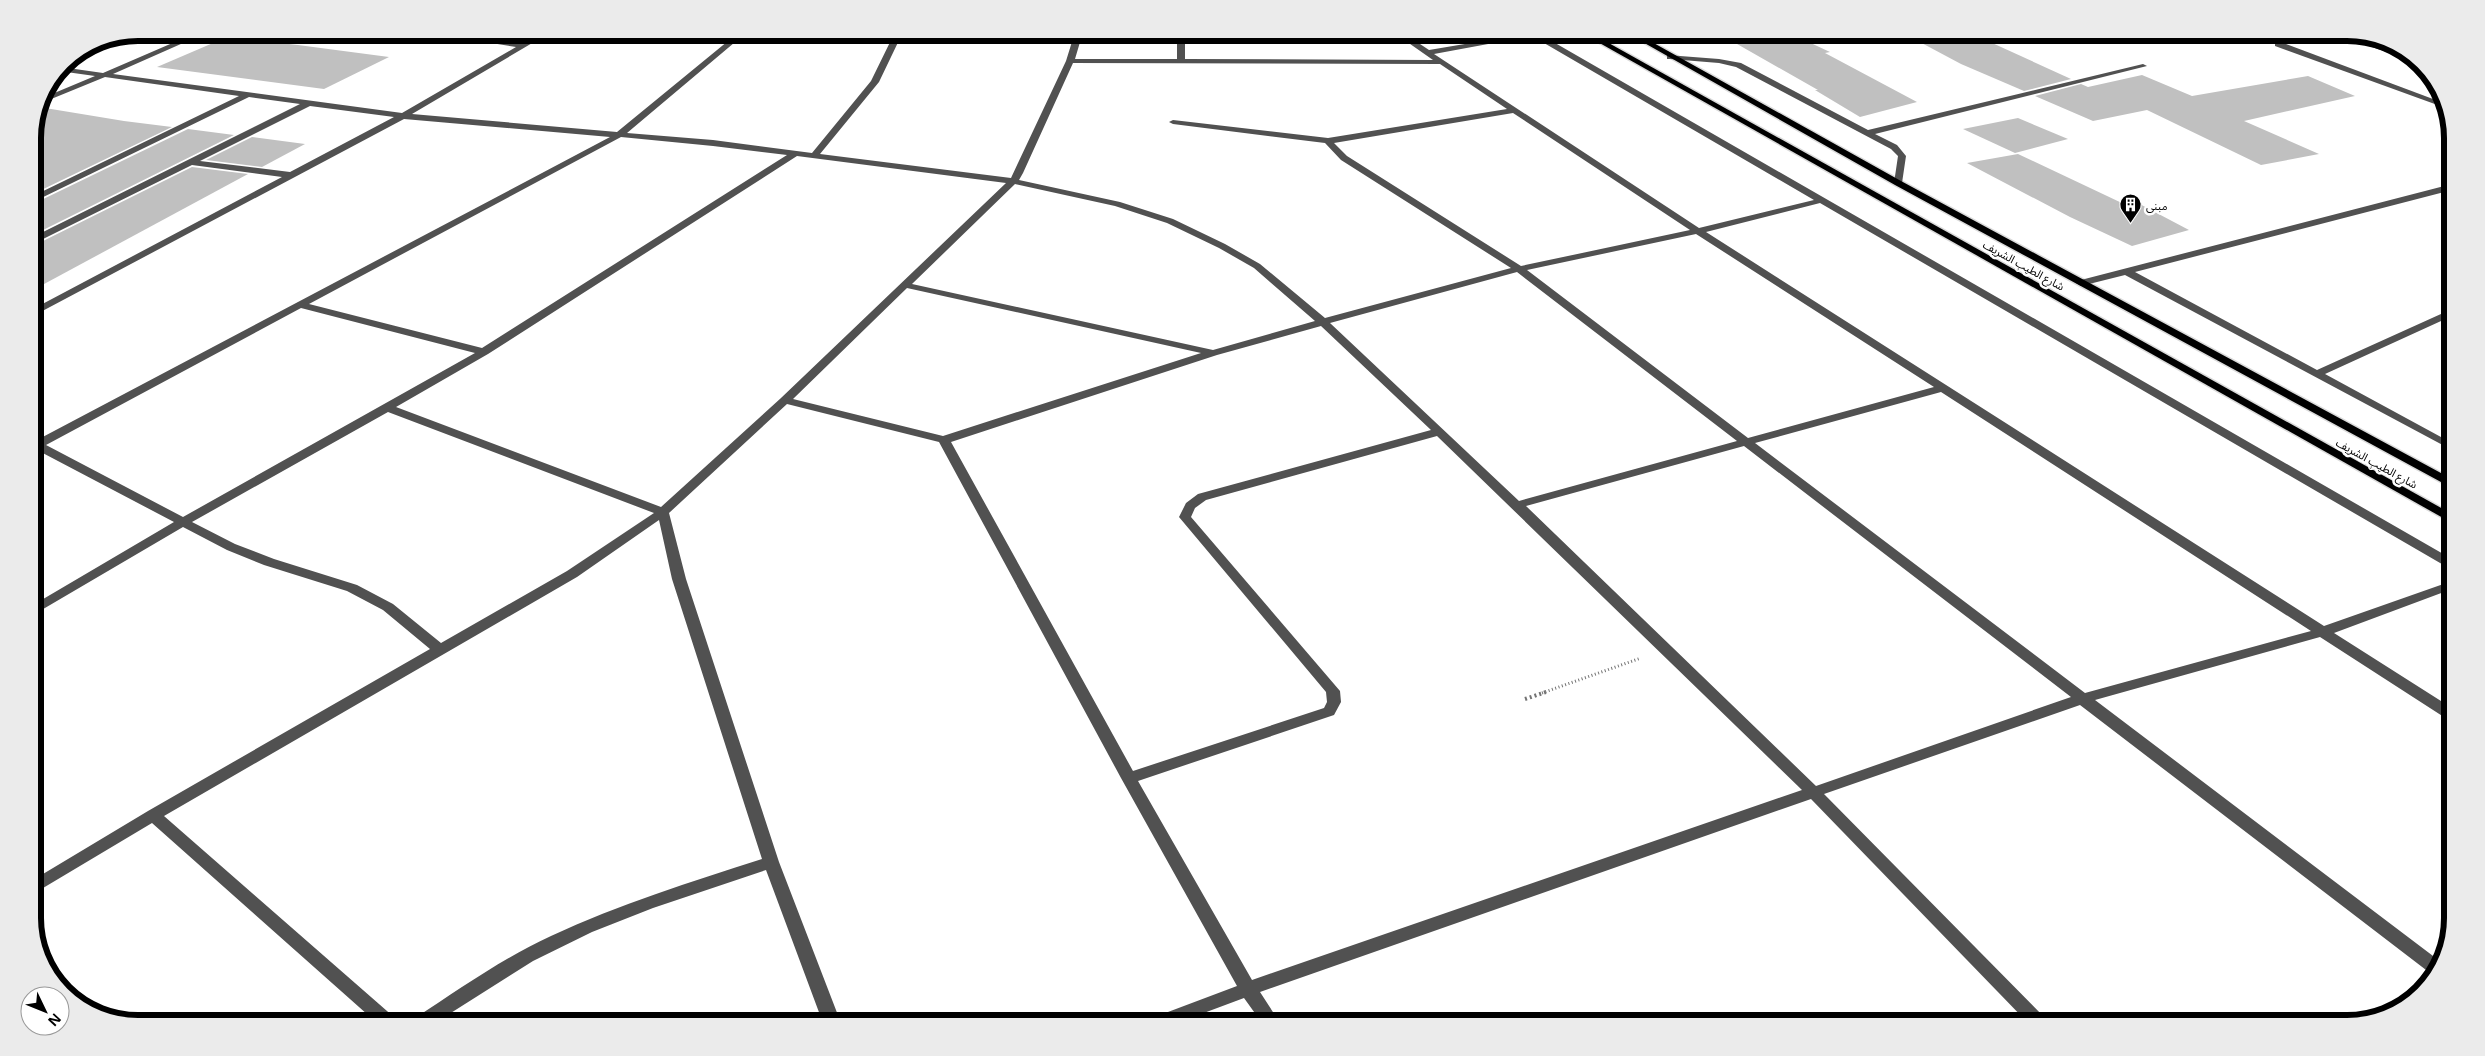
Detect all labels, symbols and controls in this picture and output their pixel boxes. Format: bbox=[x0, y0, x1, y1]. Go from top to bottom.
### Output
building icon: مبنى bbox=[2118, 193, 2142, 224]
place label: مبنى bbox=[2146, 198, 2168, 213]
street label: شارع الطيب الشريف bbox=[1980, 236, 2068, 295]
street label: شارع الطيب الشريف bbox=[2333, 434, 2421, 493]
north arrow bbox=[20, 986, 70, 1036]
text: N bbox=[44, 1010, 66, 1031]

